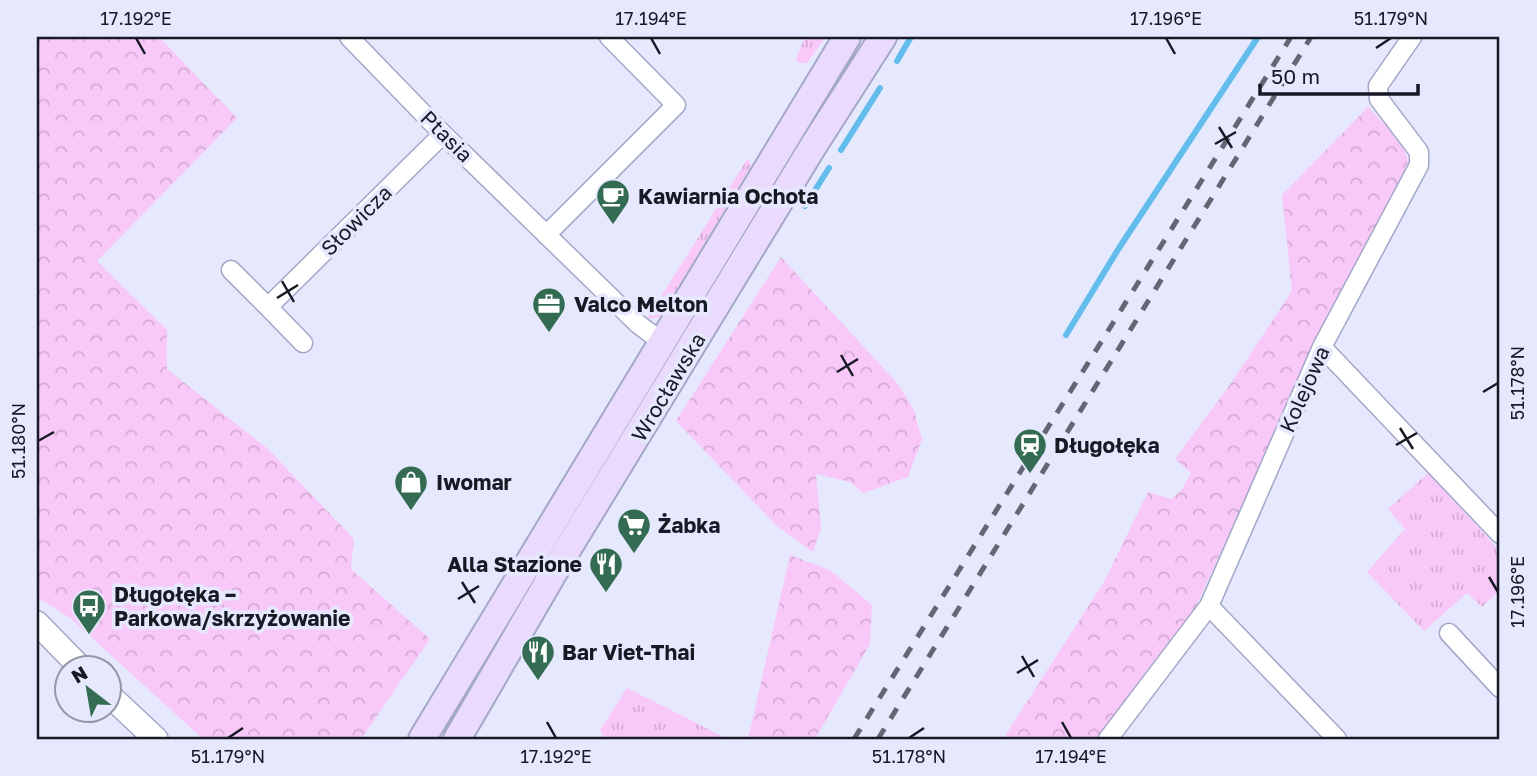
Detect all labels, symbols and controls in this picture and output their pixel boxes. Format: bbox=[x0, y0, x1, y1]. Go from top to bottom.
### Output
text: 17.192°E bbox=[100, 7, 172, 29]
text: 17.194°E bbox=[615, 7, 687, 29]
text: 17.196°E bbox=[1130, 7, 1202, 29]
text: 51.179°N bbox=[1354, 7, 1428, 29]
scale bar bbox=[1260, 52, 1418, 96]
text: 50 m bbox=[1271, 63, 1320, 89]
street label: Ptasia bbox=[416, 105, 478, 167]
cafe icon: Kawiarnia Ochota bbox=[594, 177, 632, 226]
street label: Słowicza bbox=[315, 179, 397, 261]
place label: Kawiarnia Ochota bbox=[638, 183, 818, 209]
office icon: Valco Melton bbox=[530, 285, 568, 334]
place label: Valco Melton bbox=[574, 291, 708, 317]
street label: Wrocławska bbox=[625, 328, 711, 446]
street label: Kolejowa bbox=[1273, 342, 1335, 436]
text: 51.178°N bbox=[1506, 346, 1528, 420]
text: 51.180°N bbox=[7, 403, 29, 479]
station icon: Długołęka bbox=[1011, 426, 1049, 475]
place label: Długołęka bbox=[1054, 432, 1160, 458]
shop icon: Iwomar bbox=[392, 463, 430, 512]
place label: Iwomar bbox=[436, 469, 512, 495]
supermarket icon: Żabka bbox=[615, 506, 653, 555]
place label: Żabka bbox=[658, 512, 720, 538]
restaurant icon: Alla Stazione bbox=[587, 545, 625, 594]
place label: Alla Stazione bbox=[447, 551, 582, 577]
text: 17.196°E bbox=[1506, 556, 1528, 628]
place label: Długołęka – Parkowa/skrzyżowanie bbox=[114, 581, 350, 631]
bus stop icon: Długołęka – Parkowa/skrzyżowanie bbox=[70, 587, 108, 636]
restaurant icon: Bar Viet-Thai bbox=[519, 633, 557, 682]
place label: Bar Viet-Thai bbox=[562, 639, 695, 665]
north arrow bbox=[52, 654, 122, 724]
text: N bbox=[67, 660, 91, 688]
text: 51.179°N bbox=[191, 745, 265, 767]
text: 17.192°E bbox=[520, 745, 592, 767]
text: 51.178°N bbox=[872, 745, 946, 767]
text: 17.194°E bbox=[1035, 745, 1107, 767]

